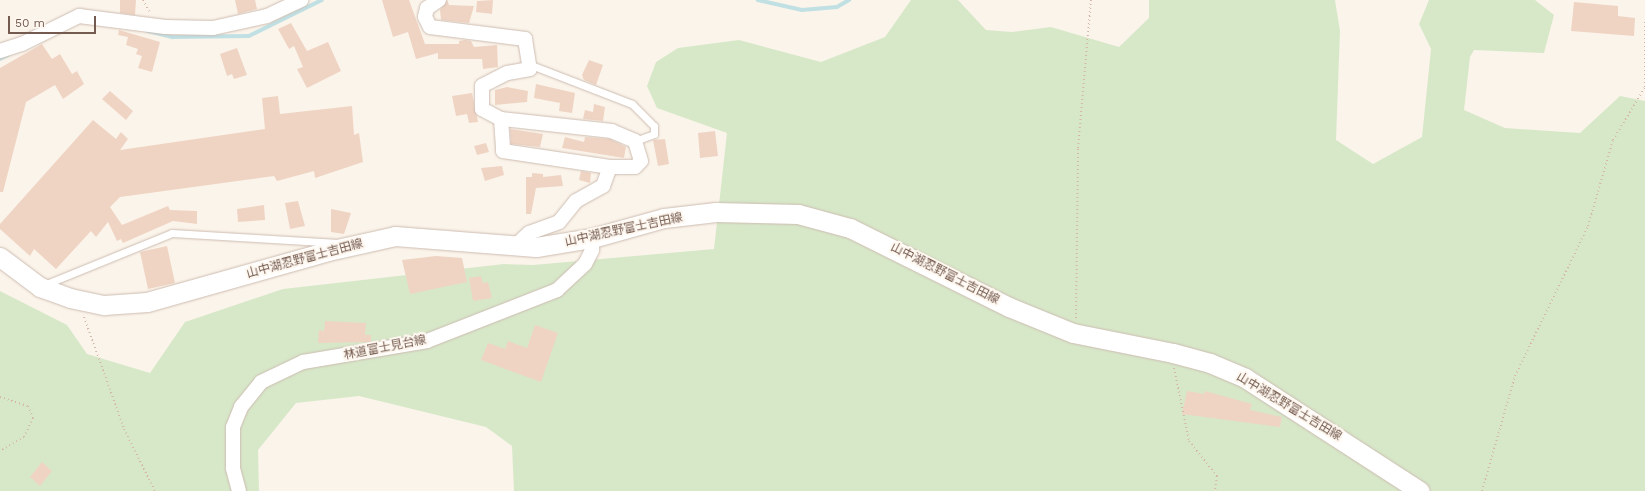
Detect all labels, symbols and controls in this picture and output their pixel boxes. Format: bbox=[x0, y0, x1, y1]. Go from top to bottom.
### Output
scale bar bbox=[10, 8, 98, 34]
text: 50 m bbox=[15, 16, 45, 30]
street label: 山中湖忍野富士吉田線 bbox=[564, 210, 684, 250]
street label: 山中湖忍野富士吉田線 bbox=[245, 237, 365, 281]
street label: 山中湖忍野富士吉田線 bbox=[888, 240, 1002, 308]
street label: 林道富士見台線 bbox=[342, 333, 428, 363]
street label: 山中湖忍野富士吉田線 bbox=[1234, 370, 1344, 444]

